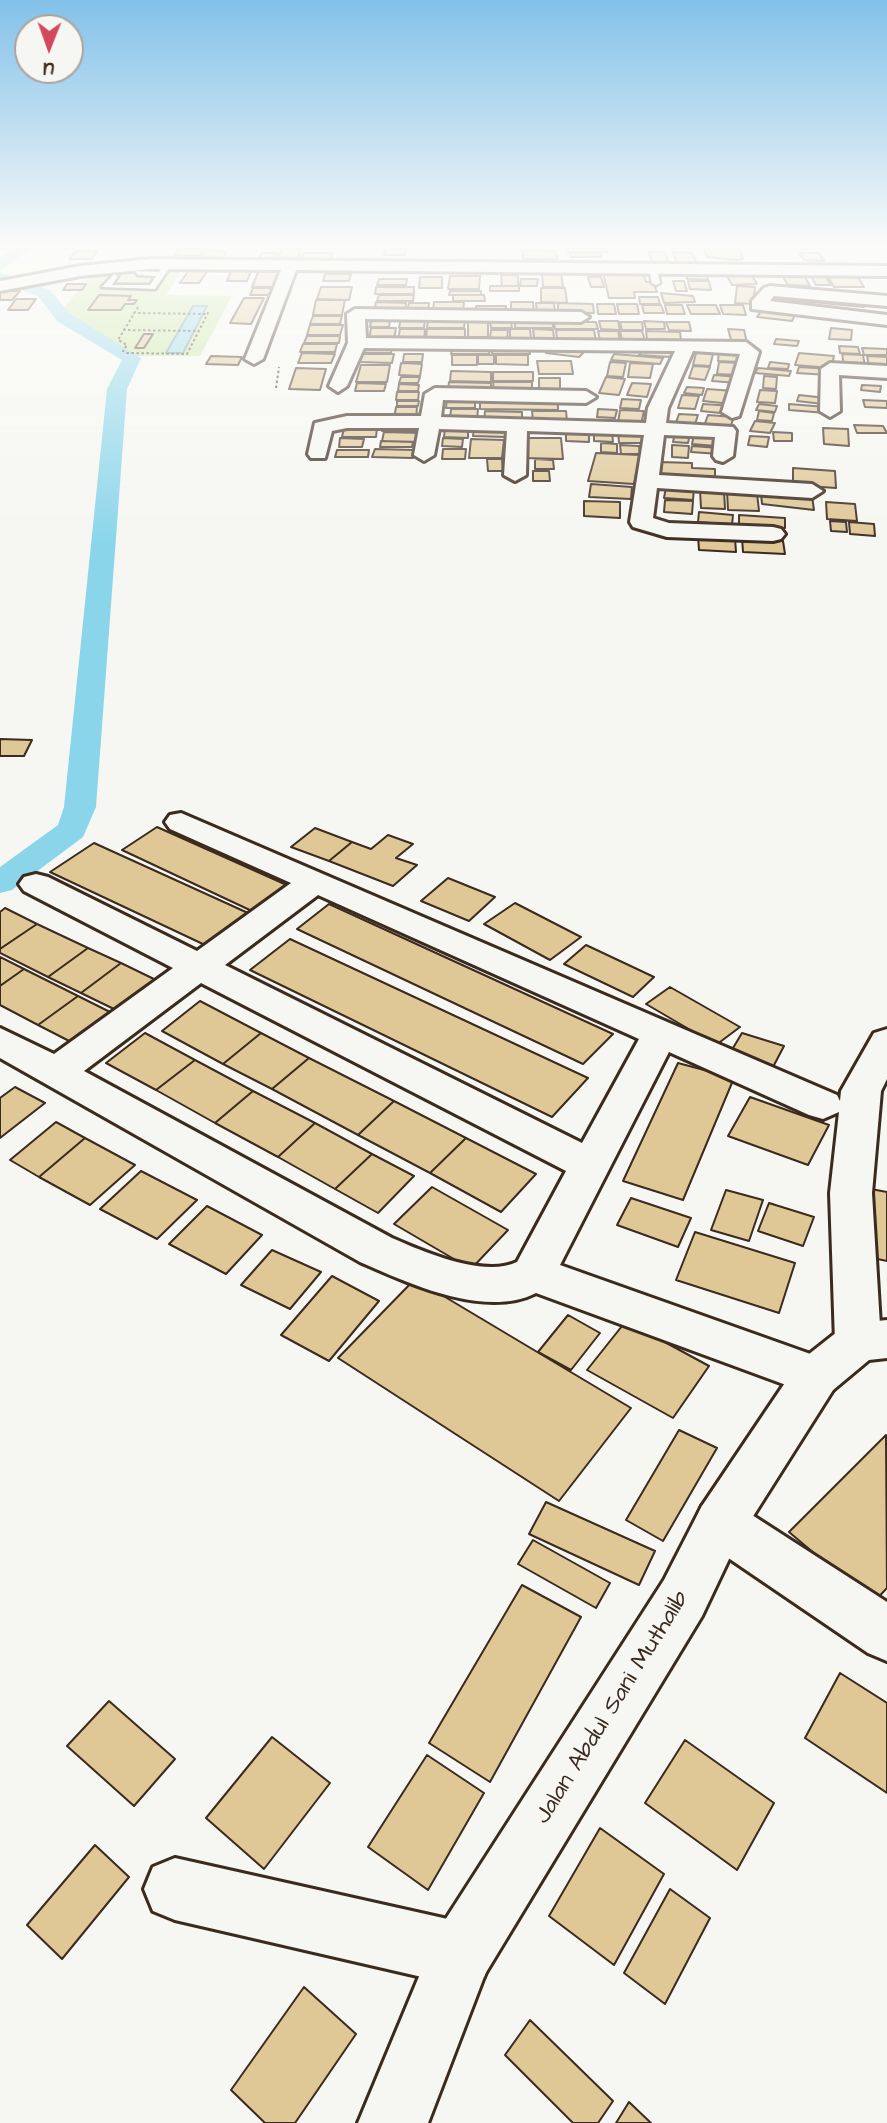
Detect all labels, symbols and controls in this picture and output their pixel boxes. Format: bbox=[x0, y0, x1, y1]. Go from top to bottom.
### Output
north arrow bbox=[14, 14, 84, 84]
text: U bbox=[43, 55, 54, 82]
street label: Jalan Abdul Sani Muthalib bbox=[530, 1586, 696, 1830]

